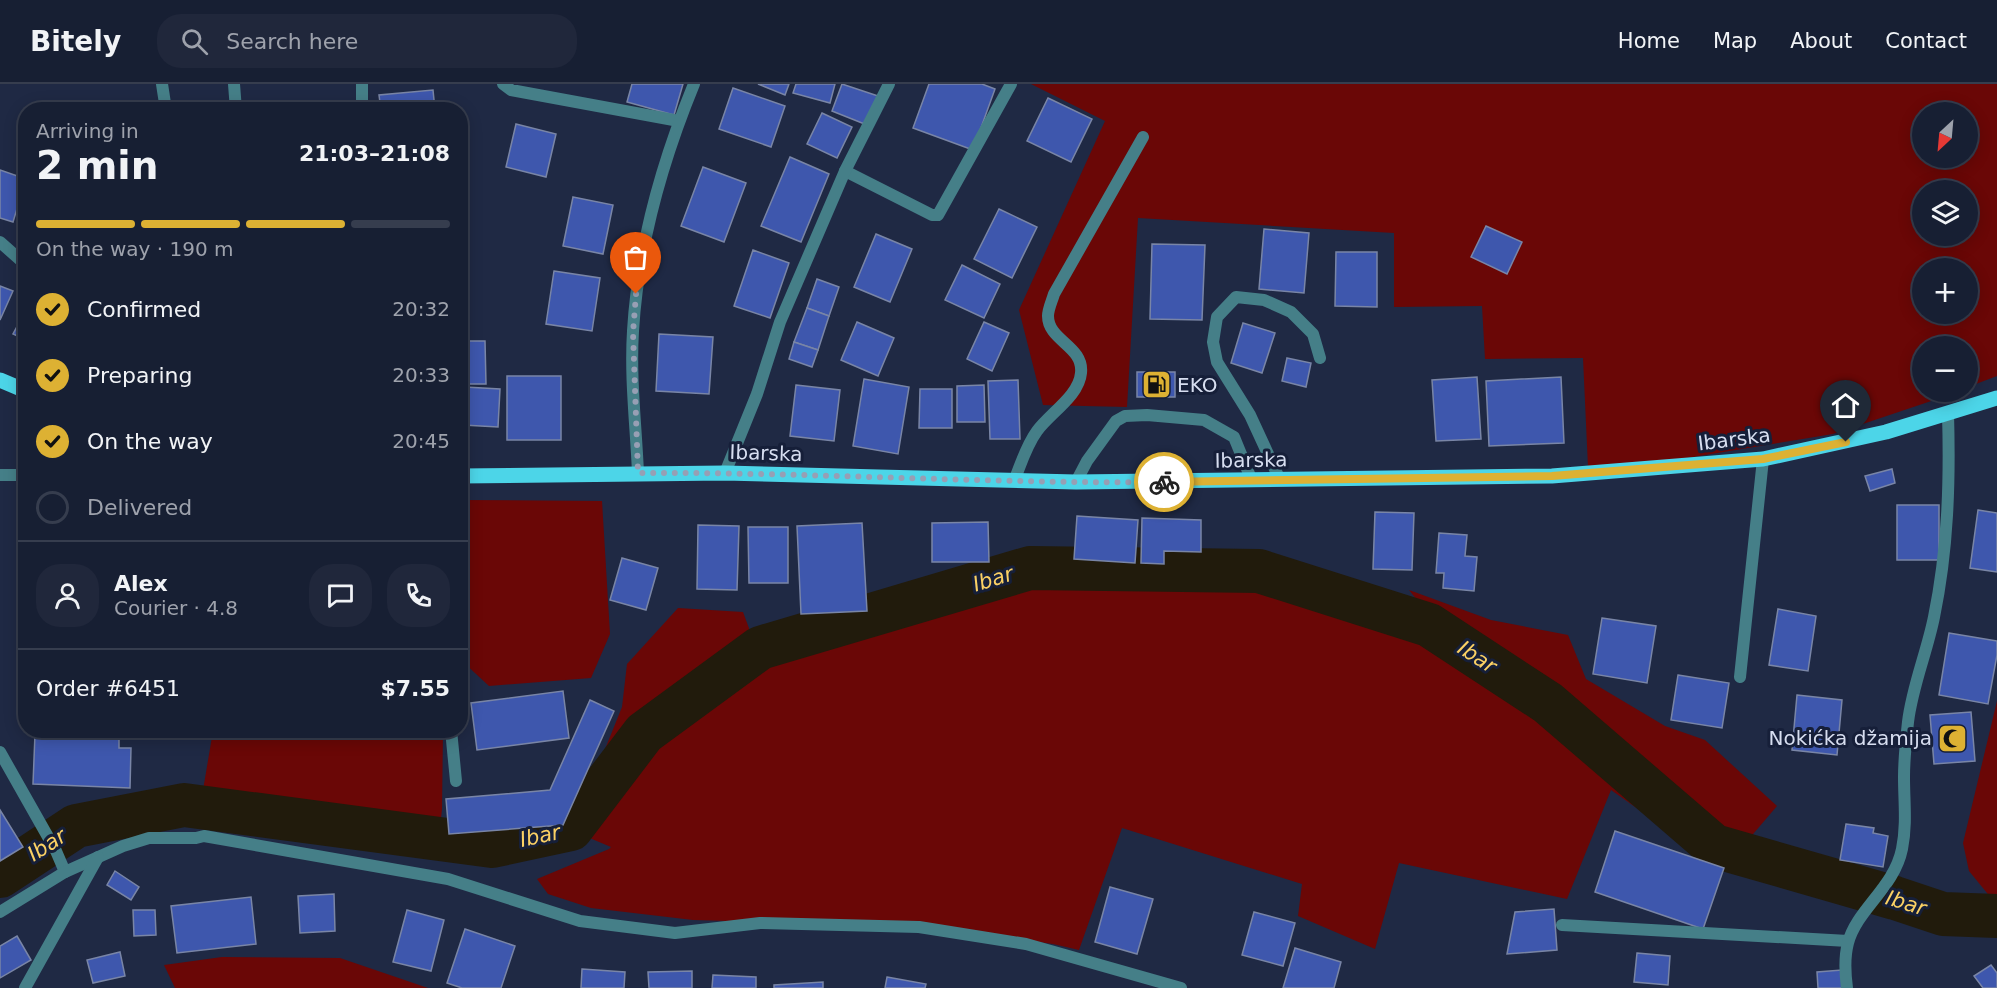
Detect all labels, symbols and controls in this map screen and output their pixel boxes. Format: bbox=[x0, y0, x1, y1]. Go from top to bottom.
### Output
search box bbox=[157, 14, 577, 68]
text: Bitely bbox=[30, 25, 121, 58]
icon: search bbox=[178, 25, 211, 58]
text: Search here bbox=[226, 29, 358, 54]
text: Home bbox=[1618, 29, 1680, 53]
text: Map bbox=[1713, 29, 1757, 53]
text: About bbox=[1790, 29, 1852, 53]
text: Contact bbox=[1885, 29, 1967, 53]
north arrow bbox=[1912, 102, 1978, 168]
map controls bbox=[1912, 102, 1978, 402]
text: Arriving in bbox=[36, 119, 139, 143]
text: 21:03–21:08 bbox=[299, 141, 450, 166]
text: 2 min bbox=[36, 143, 158, 188]
button: layers bbox=[1912, 180, 1978, 246]
pin bbox=[610, 232, 661, 294]
text: On the way · 190 m bbox=[36, 237, 234, 261]
icon: bag bbox=[619, 241, 652, 274]
button: + bbox=[1912, 258, 1978, 324]
icon: check bbox=[36, 293, 69, 326]
text: Confirmed bbox=[87, 297, 201, 322]
text: 20:32 bbox=[392, 297, 450, 321]
button: − bbox=[1912, 336, 1978, 402]
icon: check bbox=[36, 359, 69, 392]
text: Preparing bbox=[87, 363, 193, 388]
text: 20:33 bbox=[392, 363, 450, 387]
fuel station icon: EKO bbox=[1140, 369, 1172, 401]
place label: EKO bbox=[1177, 373, 1217, 397]
pin bbox=[1820, 380, 1871, 442]
icon: home bbox=[1829, 389, 1862, 422]
street label: Ibarska bbox=[1696, 423, 1772, 455]
icon: check bbox=[36, 425, 69, 458]
text: On the way bbox=[87, 429, 213, 454]
text: 20:45 bbox=[392, 429, 450, 453]
street label: Ibarska bbox=[729, 440, 803, 466]
street label: Ibarska bbox=[1214, 447, 1288, 473]
courier bbox=[1134, 452, 1194, 512]
icon: bike bbox=[1148, 466, 1181, 499]
text: Delivered bbox=[87, 495, 192, 520]
water label: Ibar bbox=[970, 561, 1017, 596]
button: person bbox=[36, 564, 99, 627]
button: chat bbox=[309, 564, 372, 627]
button: phone bbox=[387, 564, 450, 627]
text: Alex bbox=[114, 571, 168, 596]
text: Courier · 4.8 bbox=[114, 596, 238, 620]
water label: Ibar bbox=[1453, 636, 1502, 679]
text: Order #6451 bbox=[36, 676, 180, 701]
text: $7.55 bbox=[380, 676, 450, 701]
mosque icon: Nokićka džamija bbox=[1937, 722, 1969, 754]
place label: Nokićka džamija bbox=[1769, 726, 1932, 750]
water label: Ibar bbox=[517, 820, 564, 852]
water label: Ibar bbox=[23, 823, 72, 866]
water label: Ibar bbox=[1883, 886, 1930, 921]

